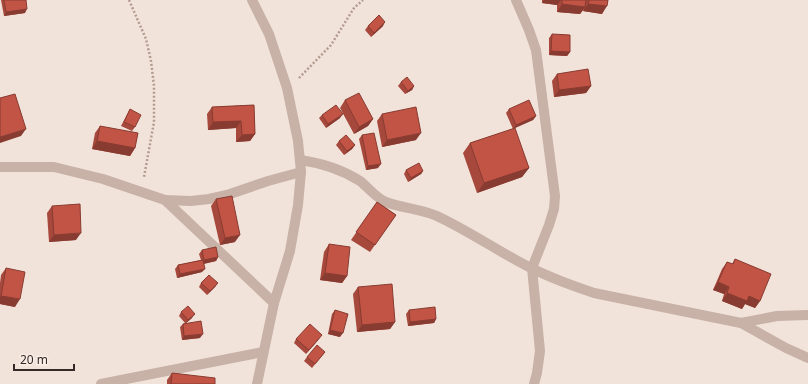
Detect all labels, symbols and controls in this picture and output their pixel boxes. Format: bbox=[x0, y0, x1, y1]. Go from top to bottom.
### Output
scale bar bbox=[14, 346, 74, 372]
text: 20 m bbox=[20, 351, 48, 368]

